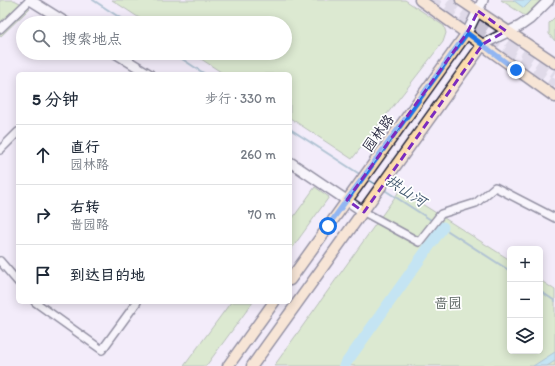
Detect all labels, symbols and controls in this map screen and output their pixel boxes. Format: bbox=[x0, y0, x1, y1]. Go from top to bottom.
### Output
search box bbox=[16, 16, 292, 60]
icon: search bbox=[30, 27, 52, 49]
text: 搜索地点 bbox=[62, 30, 122, 48]
route end bbox=[507, 61, 525, 79]
text: 5 分钟 bbox=[32, 89, 79, 109]
text: 步行 · 330 m bbox=[205, 91, 276, 106]
street label: 园林路 bbox=[359, 111, 398, 155]
text: 直行 bbox=[70, 138, 100, 156]
icon: ahead bbox=[32, 144, 54, 166]
text: 260 m bbox=[240, 147, 276, 162]
text: 园林路 bbox=[70, 157, 109, 172]
water label: 拱山河 bbox=[382, 171, 432, 212]
text: 右转 bbox=[70, 198, 100, 216]
icon: right bbox=[32, 204, 54, 226]
text: 70 m bbox=[248, 207, 276, 222]
text: 啬园路 bbox=[70, 217, 109, 232]
route start bbox=[319, 217, 337, 235]
map controls bbox=[507, 246, 543, 354]
button: + bbox=[507, 246, 543, 282]
icon: arrive bbox=[32, 264, 54, 286]
text: 到达目的地 bbox=[70, 266, 145, 284]
button: − bbox=[507, 282, 543, 318]
park label: 啬园 bbox=[434, 295, 462, 312]
button: layers bbox=[507, 318, 543, 354]

